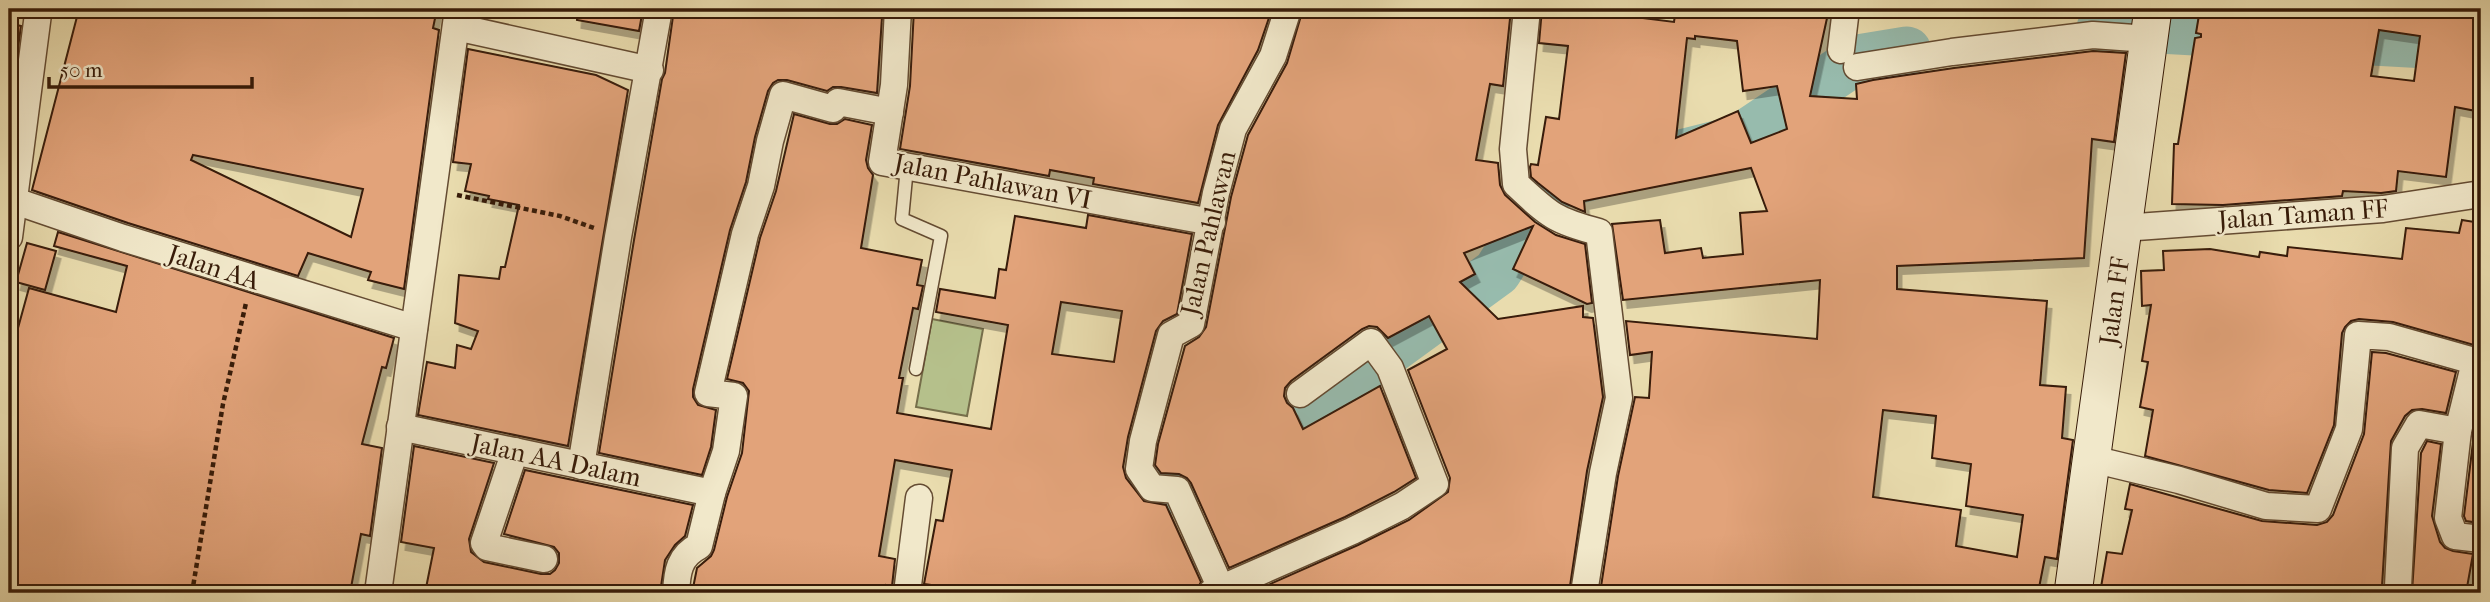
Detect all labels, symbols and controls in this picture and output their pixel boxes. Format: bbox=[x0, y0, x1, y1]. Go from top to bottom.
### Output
scale bar bbox=[49, 46, 252, 90]
text: 50 m bbox=[60, 58, 103, 82]
street label: Jalan Pahlawan VI bbox=[889, 147, 1094, 216]
street label: Jalan Pahlawan bbox=[1174, 148, 1242, 320]
street label: Jalan Taman FF bbox=[2215, 193, 2389, 236]
street label: Jalan AA bbox=[162, 237, 265, 297]
street label: Jalan FF bbox=[2093, 255, 2136, 349]
street label: Jalan AA Dalam bbox=[466, 427, 644, 494]

